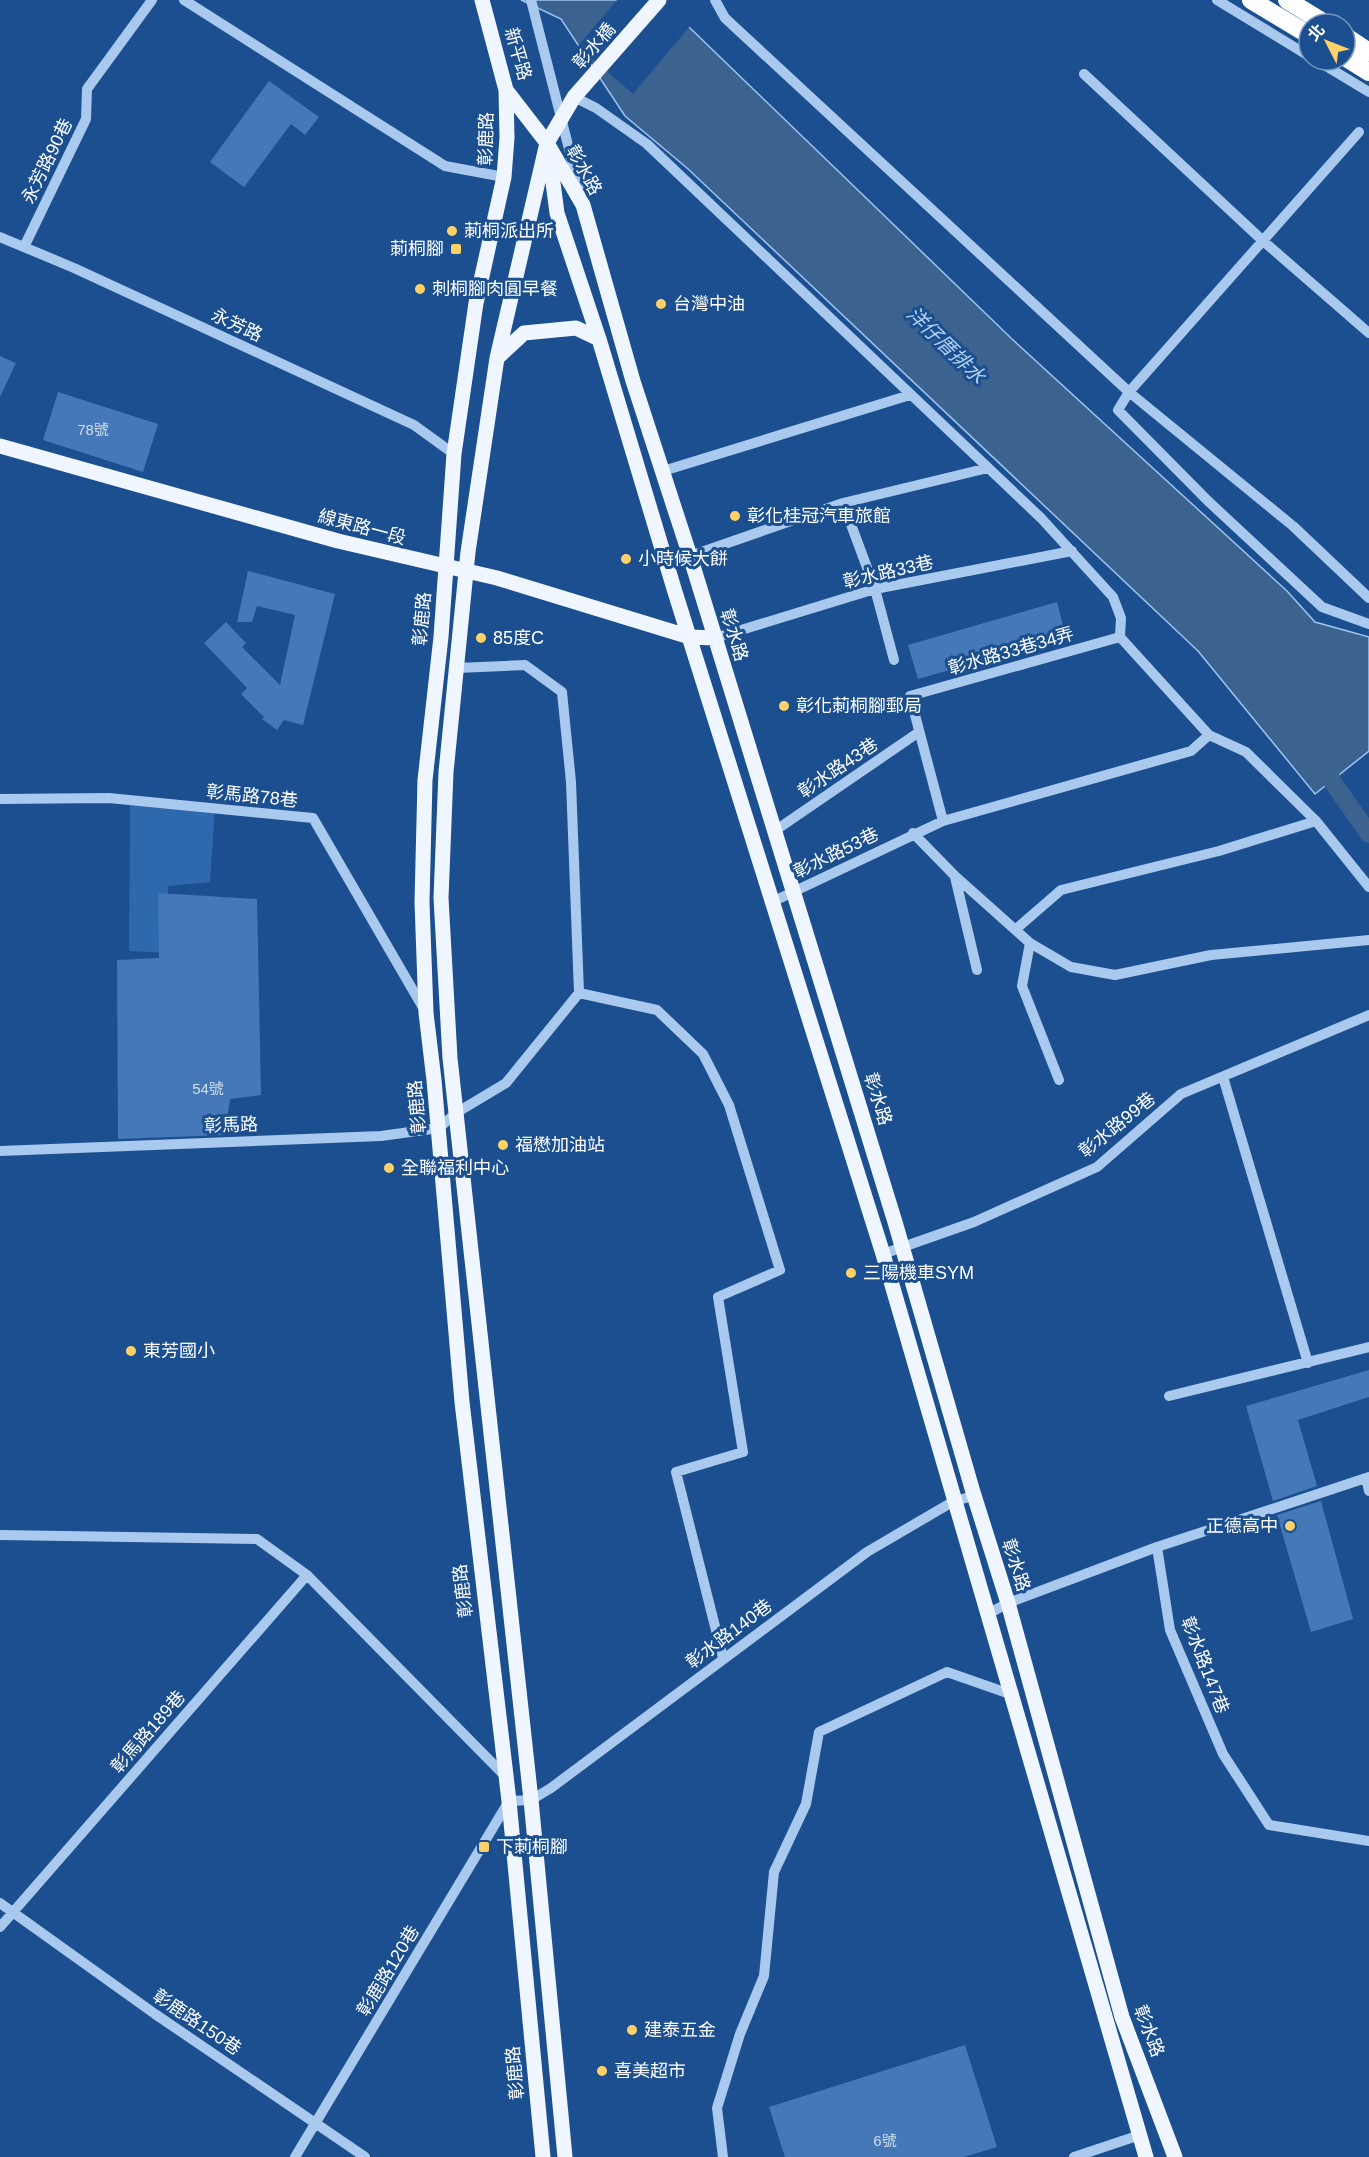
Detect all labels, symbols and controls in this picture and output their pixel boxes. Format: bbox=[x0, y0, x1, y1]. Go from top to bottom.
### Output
north arrow bbox=[1297, 12, 1357, 72]
street label: 彰水橋 bbox=[569, 19, 619, 73]
text: 北 bbox=[1305, 21, 1328, 44]
street label: 新平路 bbox=[501, 25, 535, 83]
street label: 彰鹿路 bbox=[476, 112, 496, 166]
street label: 永芳路90巷 bbox=[18, 115, 76, 207]
street label: 彰水路 bbox=[562, 142, 606, 198]
place label: 莿桐派出所 bbox=[464, 221, 554, 241]
marker: 莿桐派出所 bbox=[445, 224, 459, 238]
place label: 莿桐腳 bbox=[390, 239, 444, 259]
marker: 莿桐腳 bbox=[449, 242, 463, 256]
place label: 刺桐腳肉圓早餐 bbox=[432, 279, 558, 299]
marker: 刺桐腳肉圓早餐 bbox=[413, 282, 427, 296]
place label: 台灣中油 bbox=[673, 294, 745, 314]
marker: 台灣中油 bbox=[654, 297, 668, 311]
water label: 洋仔厝排水 bbox=[902, 302, 990, 388]
street label: 永芳路 bbox=[208, 305, 266, 345]
house number: 78號 bbox=[77, 421, 109, 438]
street label: 線東路一段 bbox=[316, 506, 408, 548]
place label: 彰化桂冠汽車旅館 bbox=[747, 506, 891, 526]
marker: 彰化桂冠汽車旅館 bbox=[728, 509, 742, 523]
place label: 小時候大餅 bbox=[638, 549, 728, 569]
marker: 小時候大餅 bbox=[619, 552, 633, 566]
street label: 彰水路33巷 bbox=[841, 552, 935, 592]
street label: 彰鹿路 bbox=[410, 591, 434, 647]
street label: 彰水路 bbox=[717, 606, 751, 664]
street label: 彰水路33巷34弄 bbox=[946, 623, 1076, 679]
place label: 85度C bbox=[493, 628, 544, 648]
marker: 85度C bbox=[474, 631, 488, 645]
place label: 彰化莿桐腳郵局 bbox=[796, 696, 922, 716]
marker: 彰化莿桐腳郵局 bbox=[777, 699, 791, 713]
street label: 彰水路43巷 bbox=[794, 734, 882, 802]
street label: 彰馬路78巷 bbox=[205, 781, 299, 811]
street label: 彰水路53巷 bbox=[790, 824, 882, 882]
street label: 彰水路 bbox=[861, 1070, 895, 1128]
street label: 彰鹿路 bbox=[405, 1079, 429, 1135]
house number: 54號 bbox=[192, 1080, 224, 1097]
street label: 彰水路99巷 bbox=[1075, 1088, 1159, 1162]
street label: 彰馬路 bbox=[204, 1114, 258, 1136]
place label: 福懋加油站 bbox=[515, 1135, 605, 1155]
marker: 福懋加油站 bbox=[496, 1138, 510, 1152]
place label: 全聯福利中心 bbox=[401, 1158, 509, 1178]
marker: 全聯福利中心 bbox=[382, 1161, 396, 1175]
place label: 三陽機車SYM bbox=[863, 1263, 974, 1283]
marker: 三陽機車SYM bbox=[844, 1266, 858, 1280]
place label: 東芳國小 bbox=[143, 1341, 215, 1361]
marker: 東芳國小 bbox=[124, 1344, 138, 1358]
place label: 正德高中 bbox=[1206, 1516, 1278, 1536]
marker: 正德高中 bbox=[1283, 1519, 1297, 1533]
street label: 彰水路 bbox=[998, 1536, 1034, 1594]
street label: 彰鹿路 bbox=[450, 1563, 476, 1619]
street label: 彰水路140巷 bbox=[682, 1595, 776, 1673]
street label: 彰水路147巷 bbox=[1177, 1614, 1233, 1716]
street label: 彰馬路189巷 bbox=[107, 1687, 189, 1777]
place label: 下莿桐腳 bbox=[496, 1837, 568, 1857]
marker: 下莿桐腳 bbox=[477, 1840, 491, 1854]
street label: 彰鹿路120巷 bbox=[353, 1922, 423, 2020]
street label: 彰鹿路150巷 bbox=[149, 1985, 245, 2059]
street label: 彰水路 bbox=[1130, 2002, 1168, 2060]
place label: 建泰五金 bbox=[644, 2020, 716, 2040]
marker: 建泰五金 bbox=[625, 2023, 639, 2037]
street label: 彰鹿路 bbox=[503, 2045, 527, 2101]
place label: 喜美超市 bbox=[614, 2061, 686, 2081]
marker: 喜美超市 bbox=[595, 2064, 609, 2078]
house number: 6號 bbox=[873, 2132, 897, 2149]

